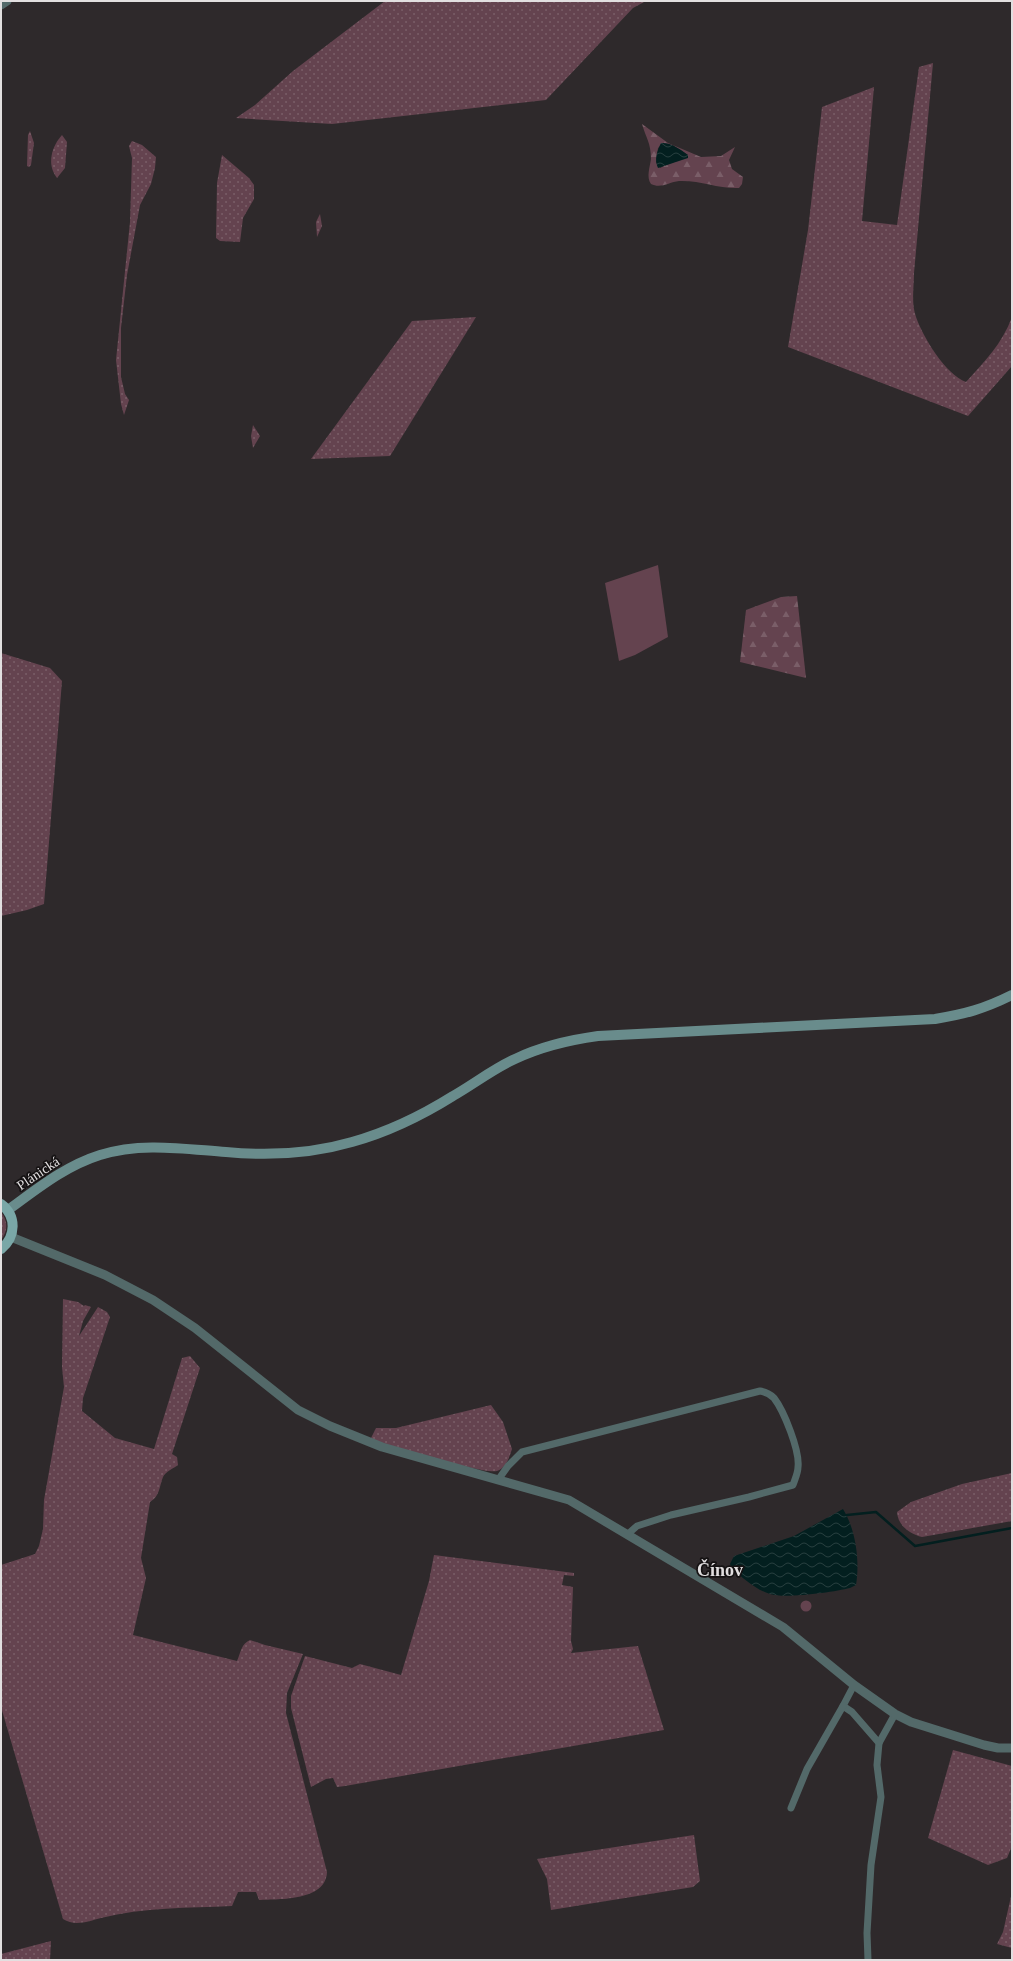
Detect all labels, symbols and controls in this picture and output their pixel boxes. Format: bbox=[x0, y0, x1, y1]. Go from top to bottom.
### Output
street label: Plánická bbox=[14, 1153, 63, 1193]
district label: Čínov bbox=[697, 1559, 743, 1580]

